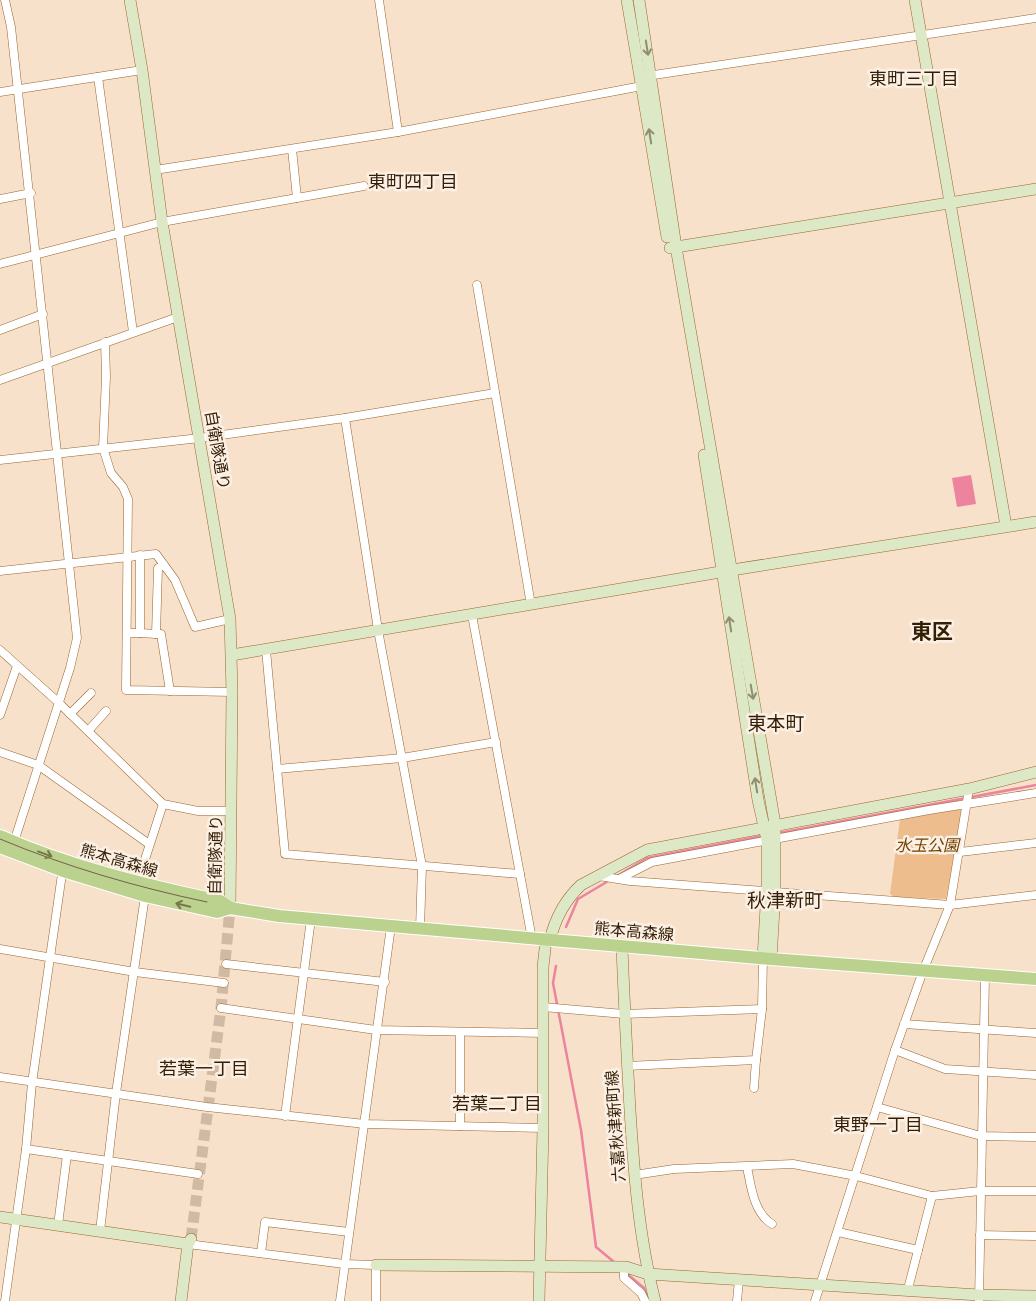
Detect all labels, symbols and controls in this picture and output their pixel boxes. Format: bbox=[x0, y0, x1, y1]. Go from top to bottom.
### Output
one-way arrow bbox=[642, 40, 652, 56]
district label: 東町三丁目 bbox=[869, 66, 959, 91]
one-way arrow bbox=[645, 128, 655, 144]
district label: 東町四丁目 bbox=[368, 169, 458, 194]
street label: 自衛隊通り bbox=[200, 409, 236, 491]
one-way arrow bbox=[725, 617, 735, 633]
district label: 東区 bbox=[911, 617, 953, 646]
one-way arrow bbox=[748, 684, 758, 700]
district label: 東本町 bbox=[747, 710, 805, 736]
one-way arrow bbox=[751, 777, 761, 793]
street label: 自衛隊通り bbox=[203, 815, 227, 895]
park label: 水玉公園 bbox=[895, 834, 961, 856]
street label: 熊本高森線 bbox=[78, 838, 160, 882]
one-way arrow bbox=[37, 850, 53, 859]
district label: 秋津新町 bbox=[747, 887, 823, 913]
one-way arrow bbox=[176, 900, 192, 909]
street label: 熊本高森線 bbox=[593, 917, 675, 945]
district label: 若葉一丁目 bbox=[159, 1056, 249, 1081]
street label: 六嘉秋津新町線 bbox=[600, 1069, 630, 1183]
district label: 若葉二丁目 bbox=[452, 1091, 542, 1116]
district label: 東野一丁目 bbox=[833, 1112, 923, 1137]

